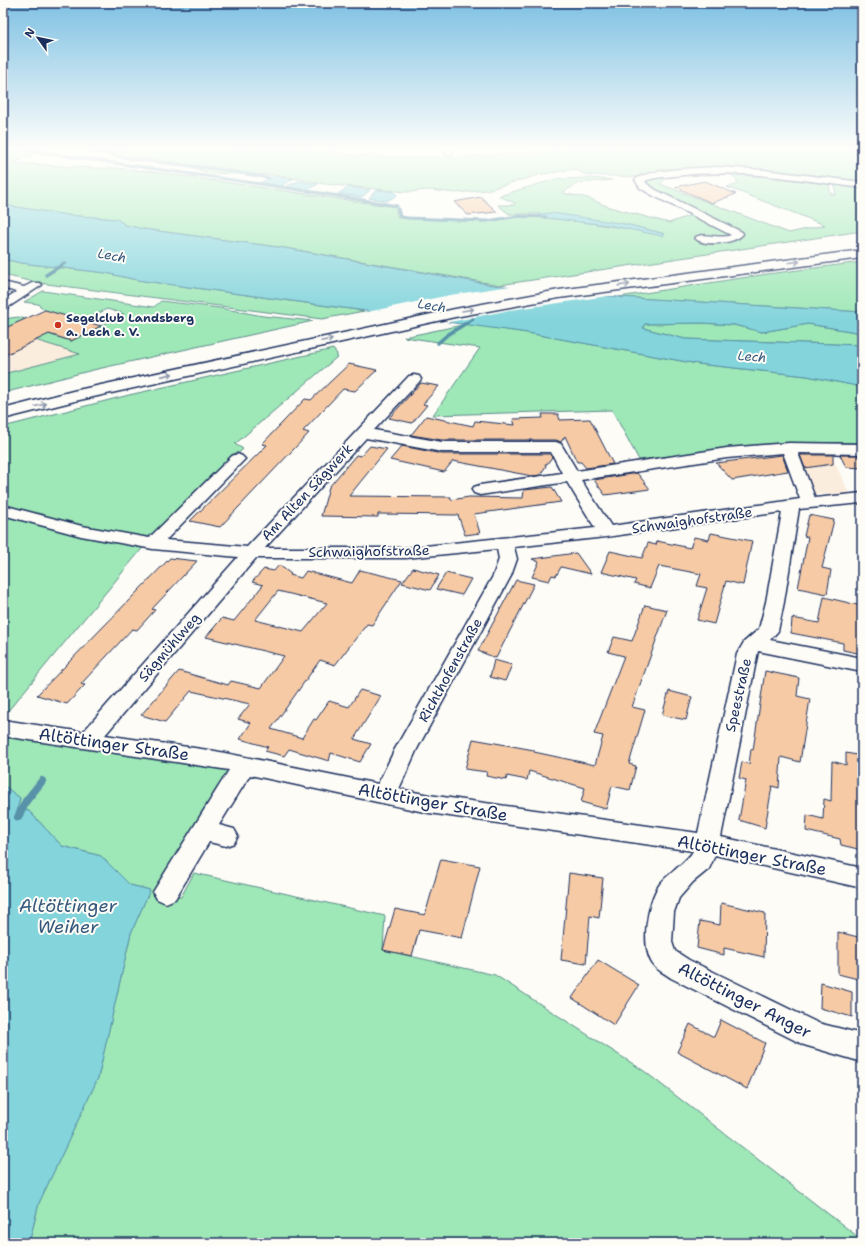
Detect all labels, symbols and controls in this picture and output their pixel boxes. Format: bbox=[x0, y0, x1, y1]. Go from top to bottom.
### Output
north arrow bbox=[18, 18, 58, 58]
text: N bbox=[21, 25, 39, 41]
water label: Lech bbox=[96, 245, 128, 266]
one-way arrow bbox=[787, 258, 800, 266]
one-way arrow bbox=[617, 281, 630, 289]
water label: Lech bbox=[416, 295, 447, 316]
one-way arrow bbox=[461, 306, 474, 314]
place label: Segelclub Landsberg a. Lech e. V. bbox=[66, 310, 194, 340]
marker: Segelclub Landsberg a. Lech e. V. bbox=[53, 320, 63, 330]
one-way arrow bbox=[320, 335, 333, 343]
water label: Lech bbox=[737, 347, 767, 366]
one-way arrow bbox=[161, 371, 174, 379]
one-way arrow bbox=[34, 400, 47, 408]
street label: Am Alten Sägwerk bbox=[257, 440, 357, 544]
street label: Schwaighofstraße bbox=[631, 503, 753, 537]
street label: Schwaighofstraße bbox=[308, 541, 430, 561]
street label: Sägmühlweg bbox=[134, 609, 204, 685]
street label: Richthofenstraße bbox=[414, 615, 486, 725]
street label: Speestraße bbox=[721, 656, 755, 734]
street label: Altöttinger Straße bbox=[37, 723, 191, 765]
street label: Altöttinger Straße bbox=[356, 778, 510, 826]
street label: Altöttinger Straße bbox=[676, 830, 828, 880]
water label: Altöttinger Weiher bbox=[19, 894, 117, 939]
street label: Altöttinger Anger bbox=[675, 957, 815, 1043]

